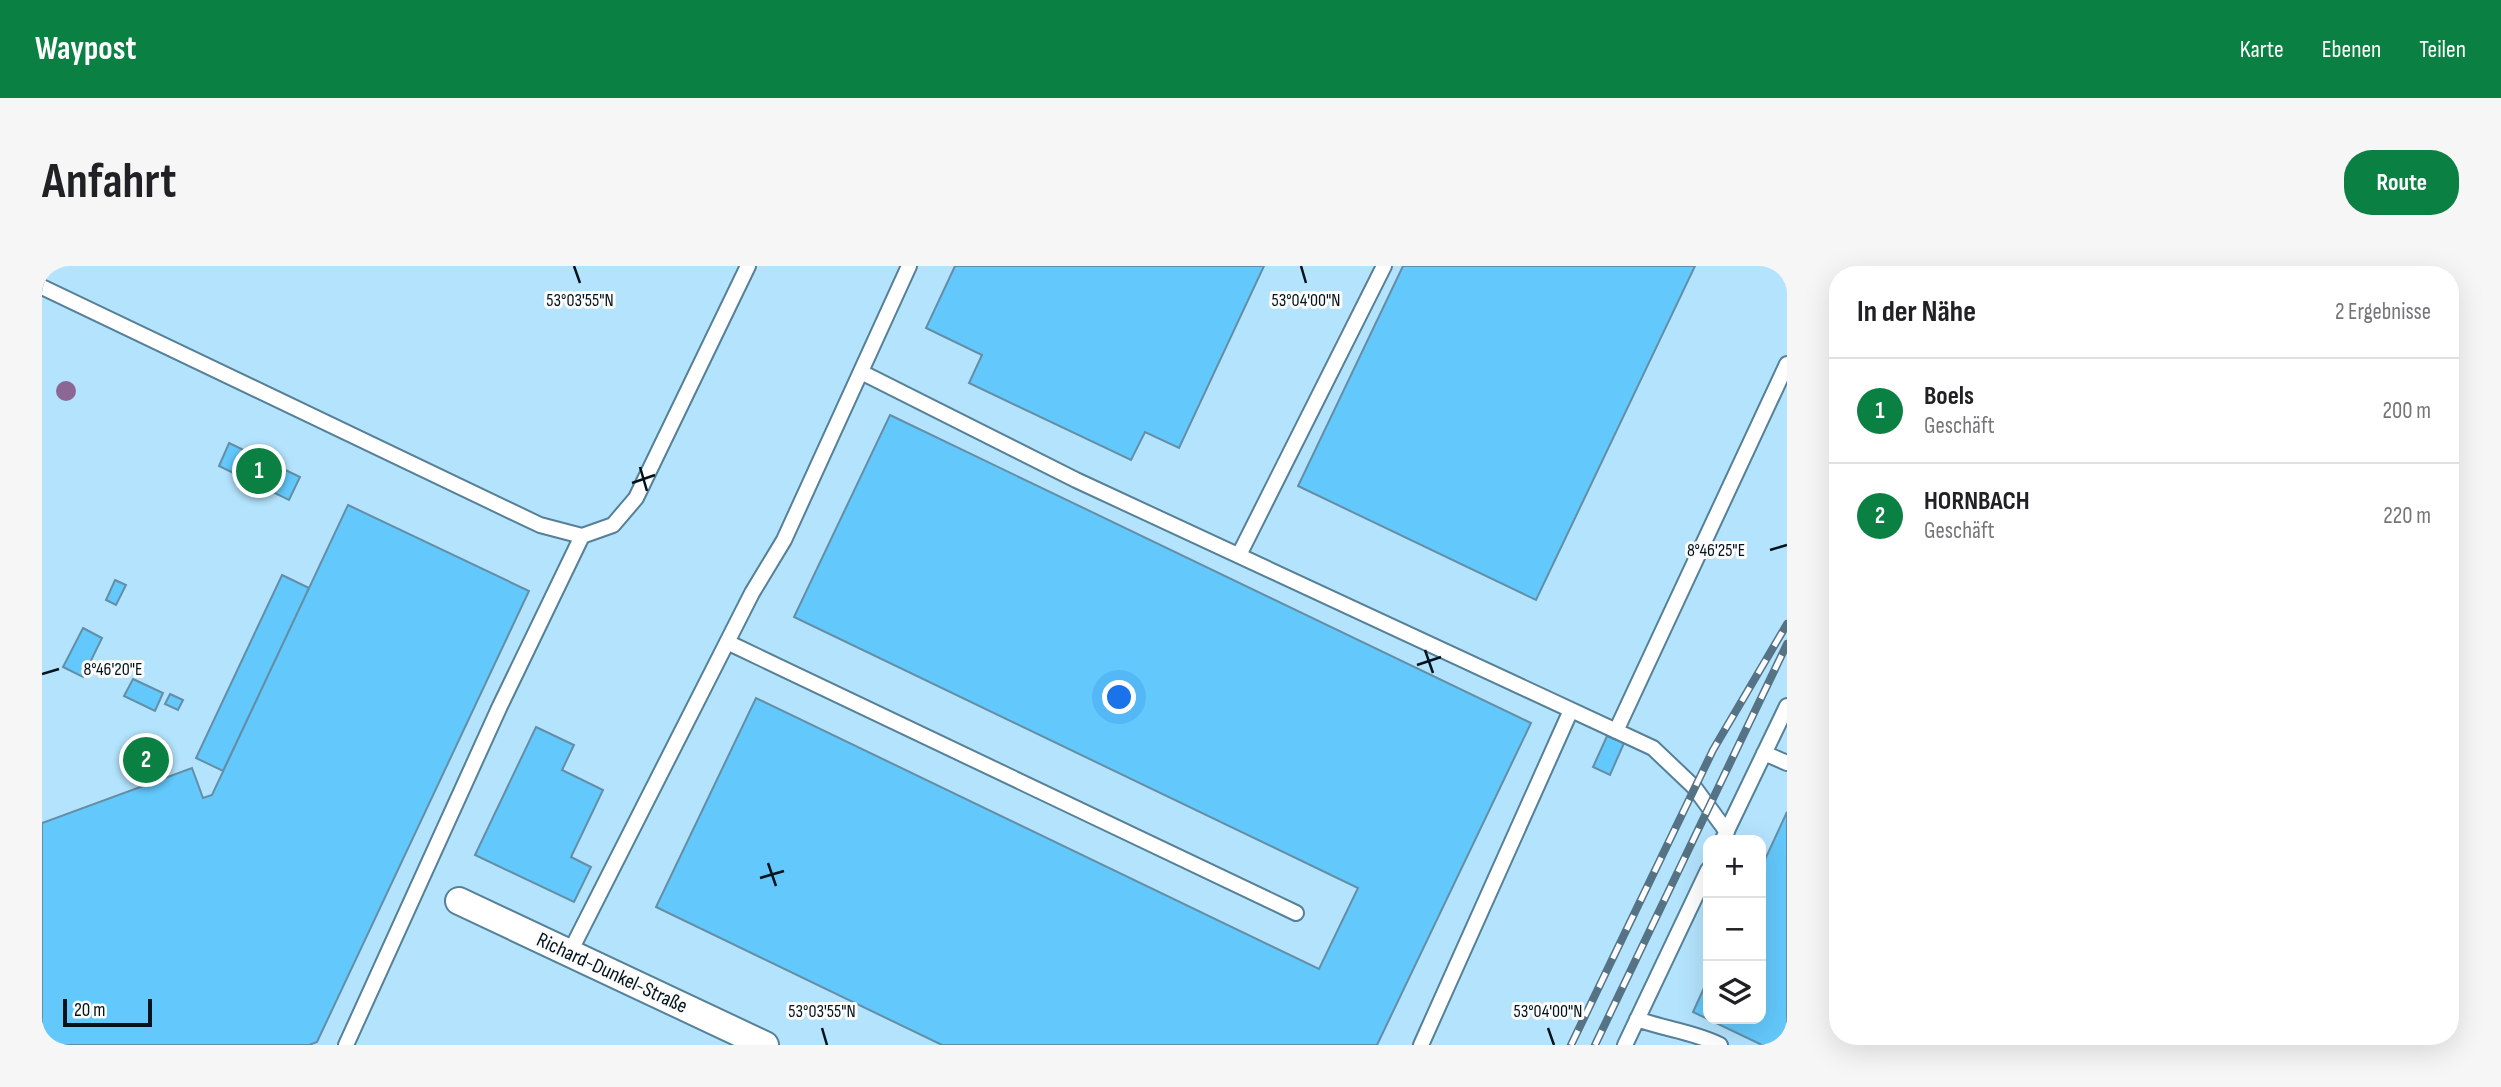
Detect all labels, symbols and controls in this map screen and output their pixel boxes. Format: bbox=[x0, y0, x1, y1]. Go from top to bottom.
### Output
text: Waypost bbox=[35, 29, 136, 69]
text: Karte bbox=[2240, 35, 2284, 64]
text: Ebenen bbox=[2322, 35, 2381, 64]
text: Teilen bbox=[2419, 35, 2466, 64]
button: Route bbox=[2344, 150, 2459, 215]
text: Anfahrt bbox=[42, 153, 176, 212]
text: 53°03'55"N bbox=[546, 290, 614, 311]
text: 53°04'00"N bbox=[1272, 290, 1341, 311]
text: In der Nähe bbox=[1857, 294, 1976, 330]
text: 2 Ergebnisse bbox=[2335, 298, 2431, 326]
text: Boels bbox=[1924, 381, 1974, 412]
text: 1 bbox=[1875, 397, 1885, 425]
text: 200 m bbox=[2383, 397, 2431, 425]
text: Geschäft bbox=[1924, 412, 1995, 440]
pin: 1 bbox=[236, 445, 282, 497]
text: HORNBACH bbox=[1924, 486, 2030, 517]
text: 2 bbox=[1875, 502, 1885, 530]
text: 220 m bbox=[2383, 502, 2431, 530]
text: Geschäft bbox=[1924, 517, 1995, 545]
text: 8°46'25"E bbox=[1687, 540, 1745, 561]
text: 8°46'20"E bbox=[84, 659, 142, 680]
your location bbox=[1102, 680, 1136, 714]
pin: 2 bbox=[123, 734, 169, 786]
map controls bbox=[1703, 835, 1766, 1024]
button: + bbox=[1703, 835, 1766, 898]
button: − bbox=[1703, 898, 1766, 961]
street label: Richard-Dunkel-Straße bbox=[533, 927, 691, 1019]
button: layers bbox=[1703, 961, 1766, 1024]
scale bar bbox=[63, 996, 152, 1028]
text: 20 m bbox=[74, 999, 106, 1022]
text: 53°03'55"N bbox=[788, 1001, 856, 1022]
text: 53°04'00"N bbox=[1514, 1001, 1583, 1022]

